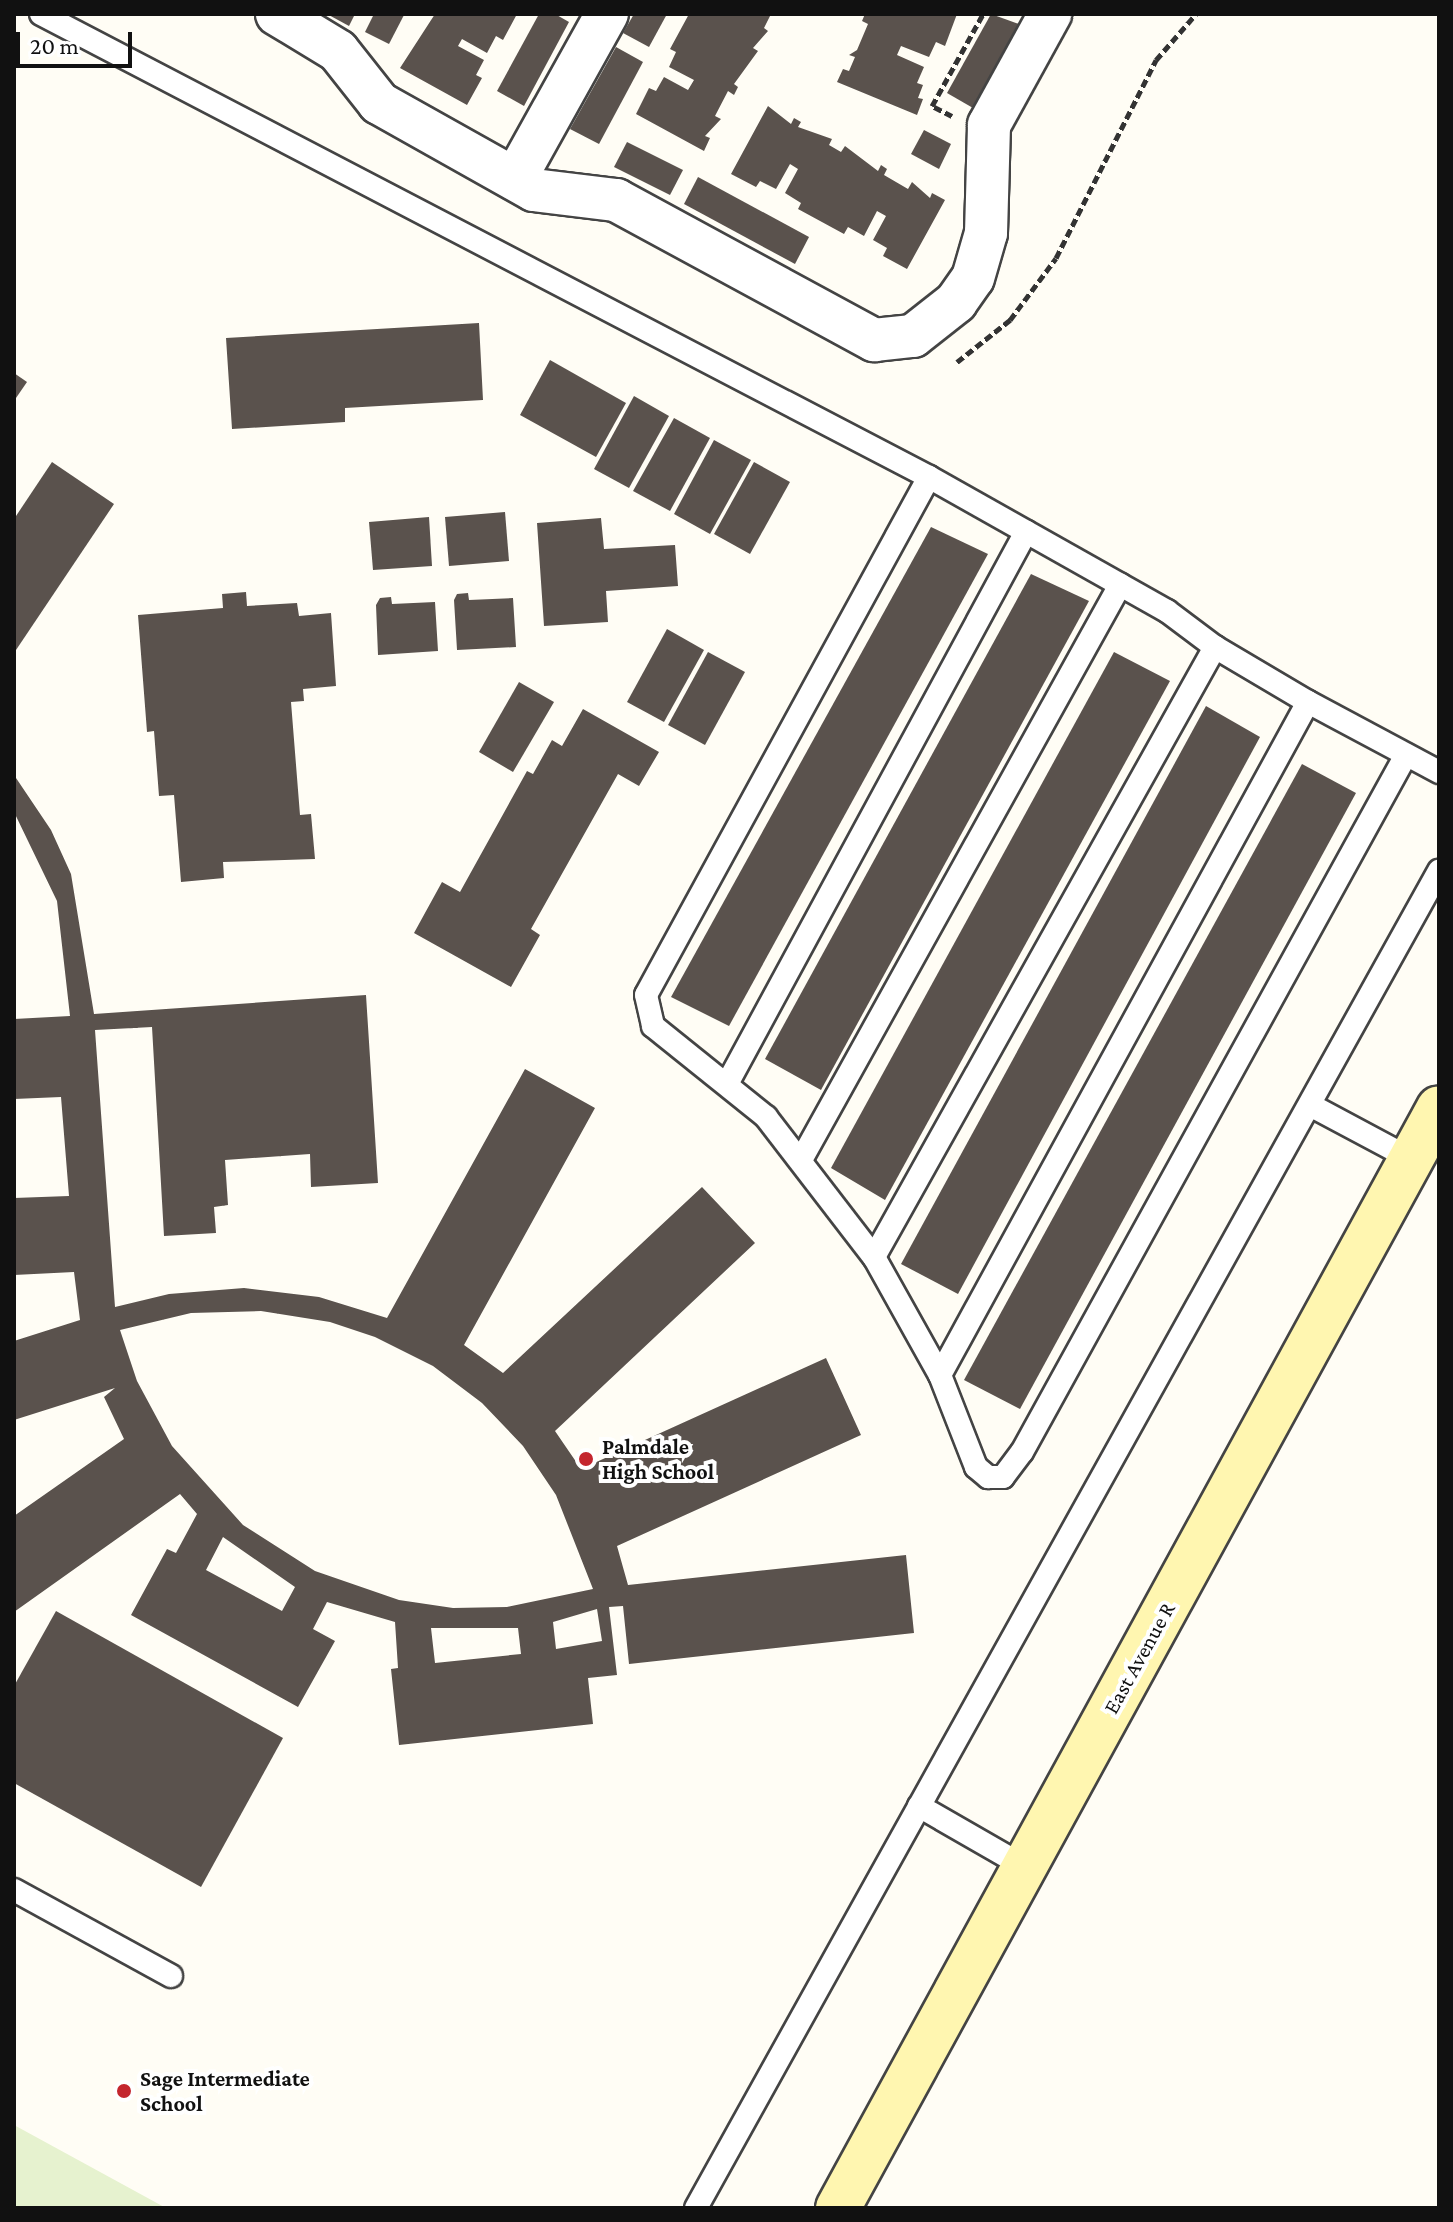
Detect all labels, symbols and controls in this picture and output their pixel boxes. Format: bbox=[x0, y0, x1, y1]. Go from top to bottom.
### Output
scale bar bbox=[20, 16, 136, 66]
text: 20 m bbox=[30, 32, 79, 59]
place label: Palmdale High School bbox=[602, 1433, 714, 1484]
marker: Palmdale High School bbox=[577, 1450, 595, 1468]
street label: East Avenue R bbox=[1098, 1598, 1180, 1718]
place label: Sage Intermediate School bbox=[140, 2065, 310, 2116]
marker: Sage Intermediate School bbox=[115, 2082, 133, 2100]

